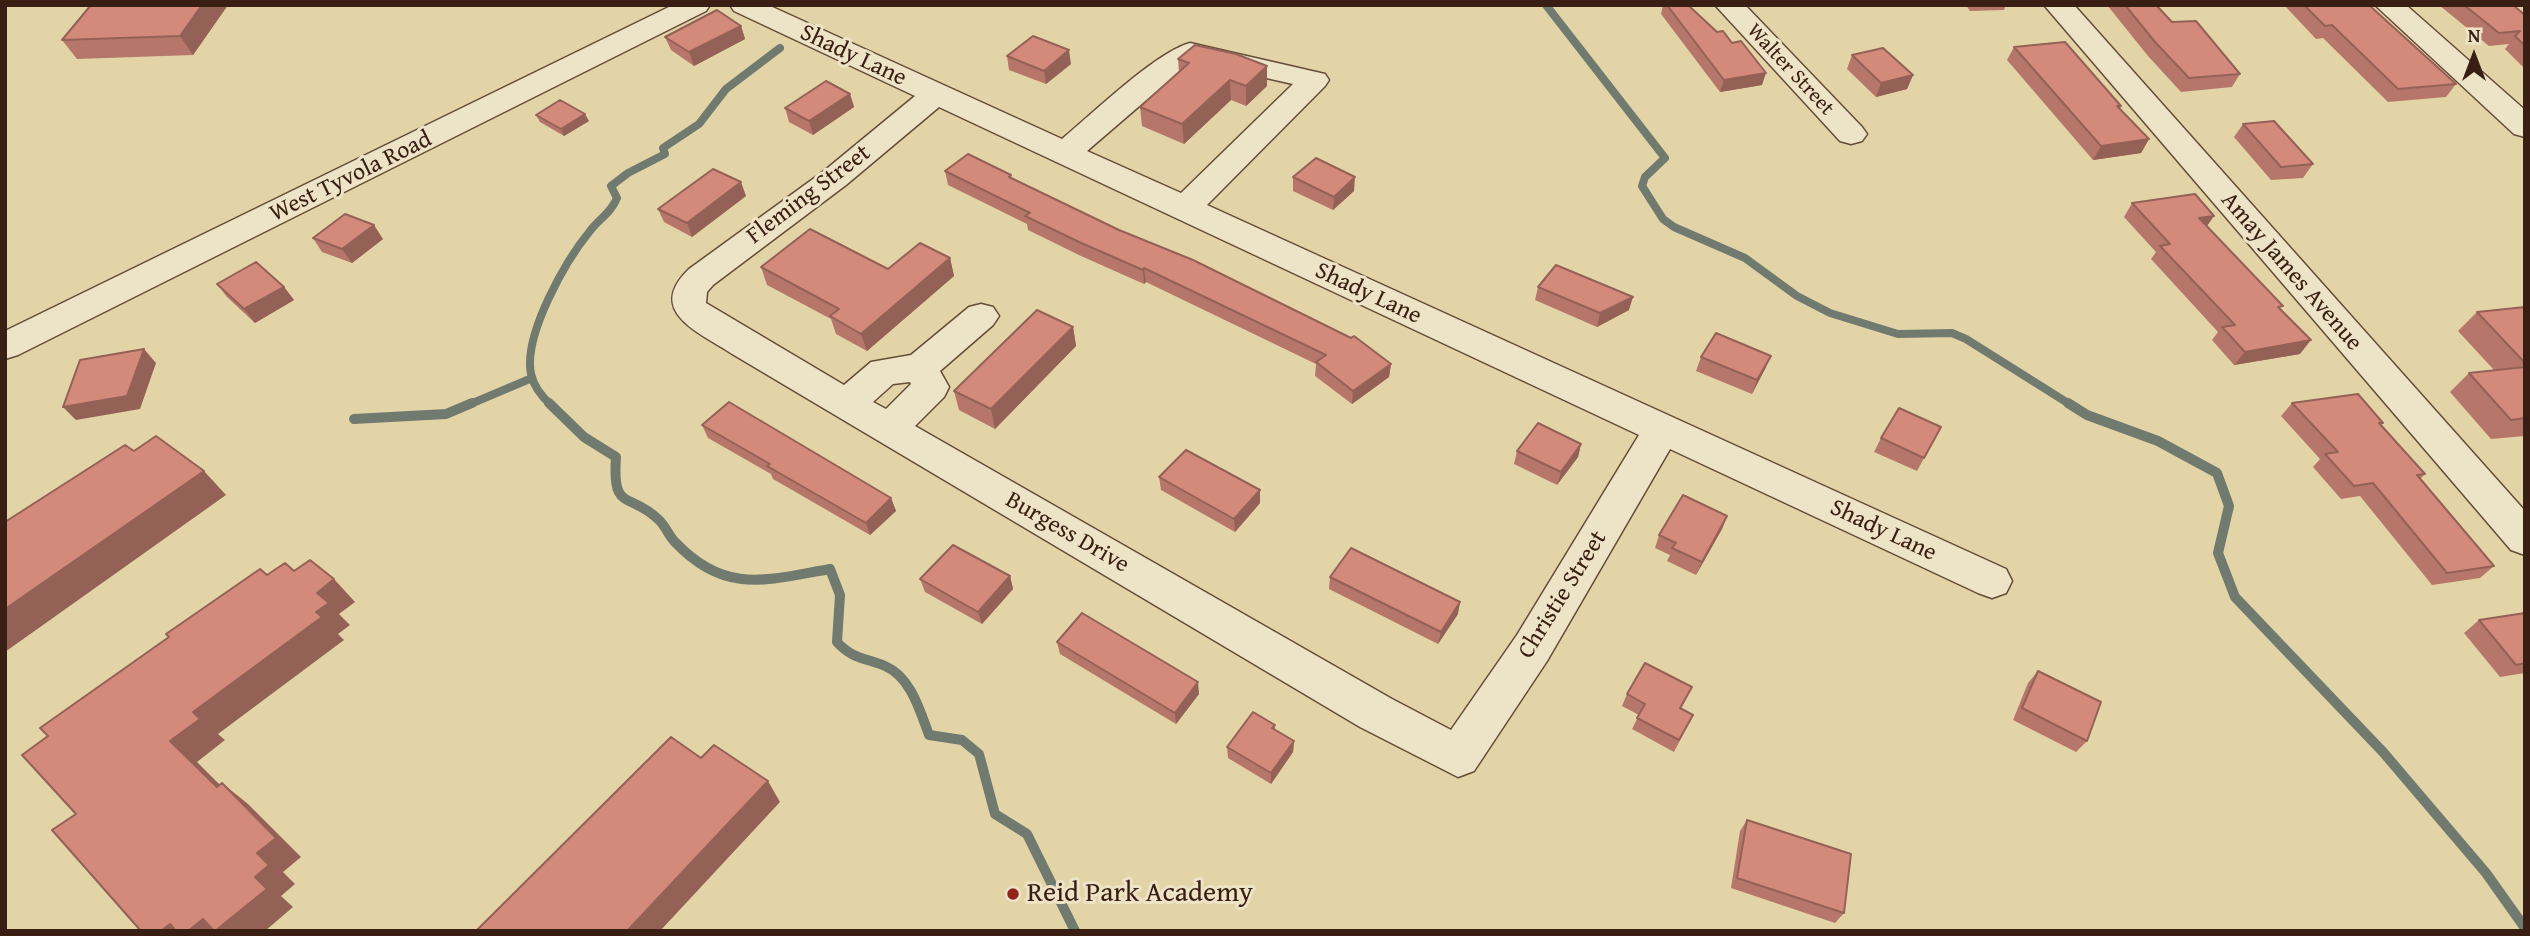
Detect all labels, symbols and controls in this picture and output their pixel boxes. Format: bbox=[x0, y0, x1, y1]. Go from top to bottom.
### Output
street label: Shady Lane bbox=[795, 19, 911, 93]
street label: Walter Street bbox=[1741, 19, 1839, 121]
north arrow bbox=[2439, 21, 2509, 91]
text: N bbox=[2468, 21, 2480, 49]
street label: West Tyvola Road bbox=[265, 125, 437, 229]
street label: Fleming Street bbox=[741, 139, 877, 251]
street label: Amay James Avenue bbox=[2214, 187, 2368, 357]
street label: Shady Lane bbox=[1310, 257, 1426, 331]
street label: Burgess Drive bbox=[1000, 486, 1134, 580]
street label: Shady Lane bbox=[1825, 494, 1941, 568]
street label: Christie Street bbox=[1512, 526, 1614, 664]
place label: Reid Park Academy bbox=[1027, 877, 1253, 911]
marker: Reid Park Academy bbox=[1005, 886, 1021, 902]

